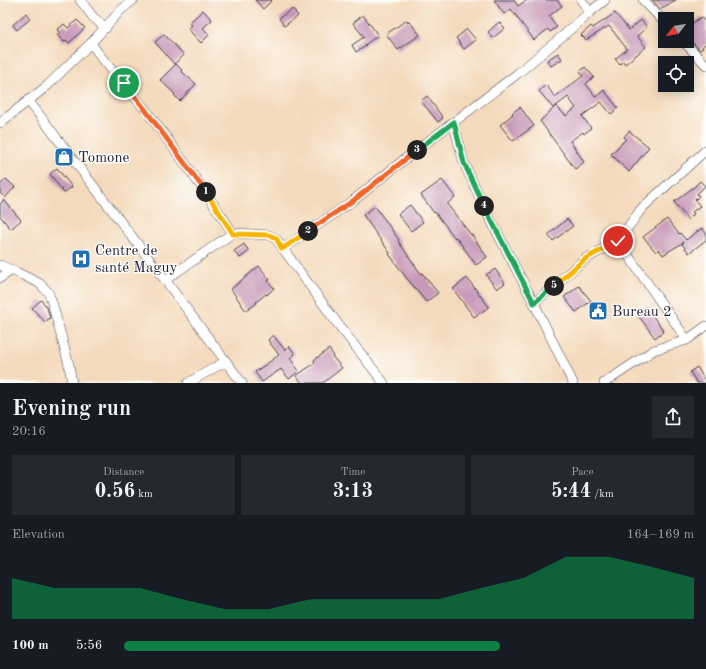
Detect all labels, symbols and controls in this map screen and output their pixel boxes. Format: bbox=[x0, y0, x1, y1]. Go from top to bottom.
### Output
north arrow bbox=[658, 12, 694, 48]
map controls bbox=[658, 12, 694, 92]
button: locate bbox=[658, 56, 694, 92]
pin bbox=[107, 66, 141, 100]
icon: arrive bbox=[113, 72, 135, 94]
pin: 3 bbox=[407, 140, 427, 160]
text: 3 bbox=[414, 144, 420, 155]
shop icon: Tomone bbox=[53, 146, 75, 168]
place label: Tomone bbox=[78, 151, 130, 166]
pin: 1 bbox=[196, 182, 216, 202]
text: 1 bbox=[203, 186, 209, 197]
pin: 4 bbox=[474, 196, 494, 216]
text: 4 bbox=[481, 200, 487, 211]
pin: 2 bbox=[298, 221, 318, 241]
pin bbox=[601, 224, 635, 258]
text: 2 bbox=[305, 225, 311, 236]
icon: check bbox=[607, 230, 629, 252]
place label: Centre de santé Maguy bbox=[95, 244, 177, 276]
hospital icon: Centre de santé Maguy bbox=[70, 248, 92, 270]
pin: 5 bbox=[544, 276, 564, 296]
text: 5 bbox=[551, 280, 557, 291]
public building icon: Bureau 2 bbox=[587, 300, 609, 322]
place label: Bureau 2 bbox=[612, 305, 672, 320]
button: share bbox=[652, 396, 694, 438]
text: Evening run bbox=[12, 398, 131, 420]
text: 20:16 bbox=[12, 425, 46, 438]
text: Distance bbox=[103, 467, 144, 478]
text: Time bbox=[341, 467, 365, 478]
text: Pace bbox=[571, 467, 593, 478]
text: 0.56 bbox=[95, 482, 135, 502]
text: 3:13 bbox=[333, 482, 373, 502]
text: 5:44 bbox=[551, 482, 591, 502]
text: km bbox=[135, 489, 153, 500]
text: /km bbox=[591, 489, 614, 500]
text: Elevation bbox=[12, 528, 65, 541]
text: 164–169 m bbox=[627, 528, 694, 541]
text: 100 m bbox=[12, 639, 49, 652]
text: 5:56 bbox=[76, 639, 102, 652]

